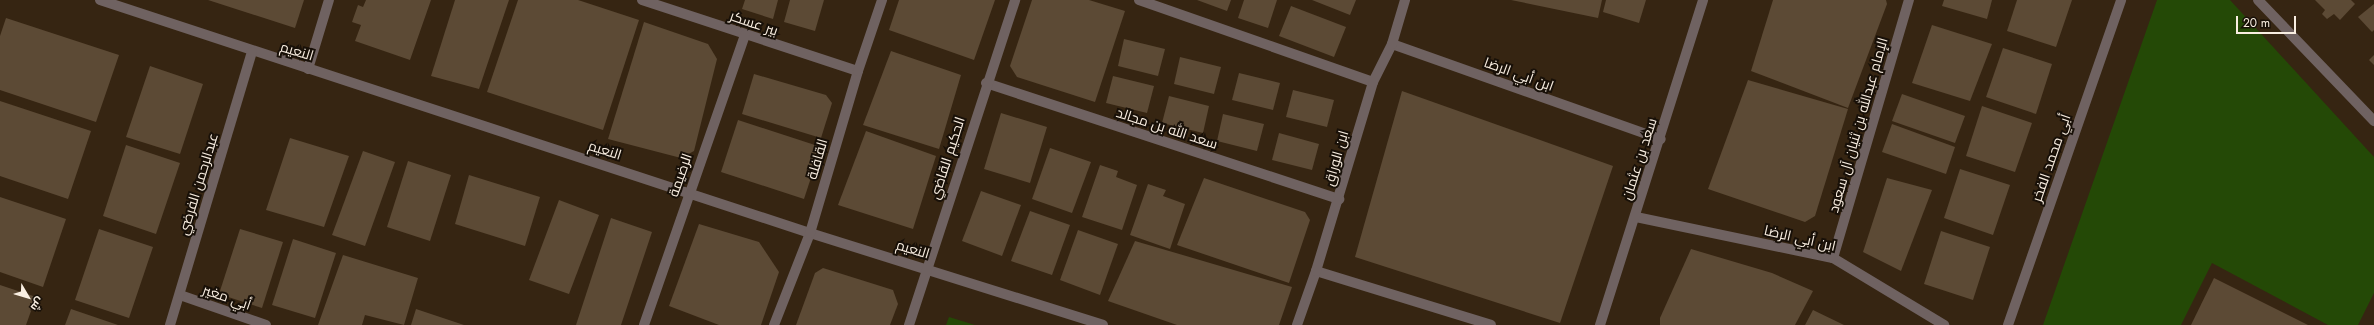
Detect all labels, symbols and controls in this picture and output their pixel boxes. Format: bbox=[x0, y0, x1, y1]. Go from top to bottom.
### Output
street label: بير عسكر bbox=[728, 7, 780, 39]
scale bar bbox=[2238, 8, 2298, 34]
text: 20 m bbox=[2243, 14, 2270, 32]
street label: الإمام عبدالله بن ثنيان آل سعود bbox=[1825, 35, 1891, 215]
street label: النعيم bbox=[278, 38, 316, 64]
street label: ابن أبي الرضا bbox=[1482, 54, 1556, 94]
street label: سعد الله بن مجالد bbox=[1114, 104, 1220, 152]
street label: أبي محمد الفخر bbox=[2028, 112, 2074, 204]
street label: الحكيم القاضي bbox=[926, 115, 968, 201]
street label: سعد بن عثمان bbox=[1618, 116, 1660, 202]
street label: ابن الوراق bbox=[1320, 128, 1352, 188]
street label: عبدالرحمن الفرضي bbox=[174, 131, 222, 237]
street label: النعيم bbox=[586, 137, 624, 163]
street label: القافلة bbox=[803, 137, 831, 181]
street label: الرضيمة bbox=[665, 151, 695, 199]
street label: ابن أبي الرضا bbox=[1763, 222, 1837, 254]
street label: النعيم bbox=[894, 236, 932, 262]
north arrow bbox=[8, 277, 48, 317]
street label: أبي مغير bbox=[200, 281, 254, 313]
text: ش bbox=[27, 294, 48, 315]

